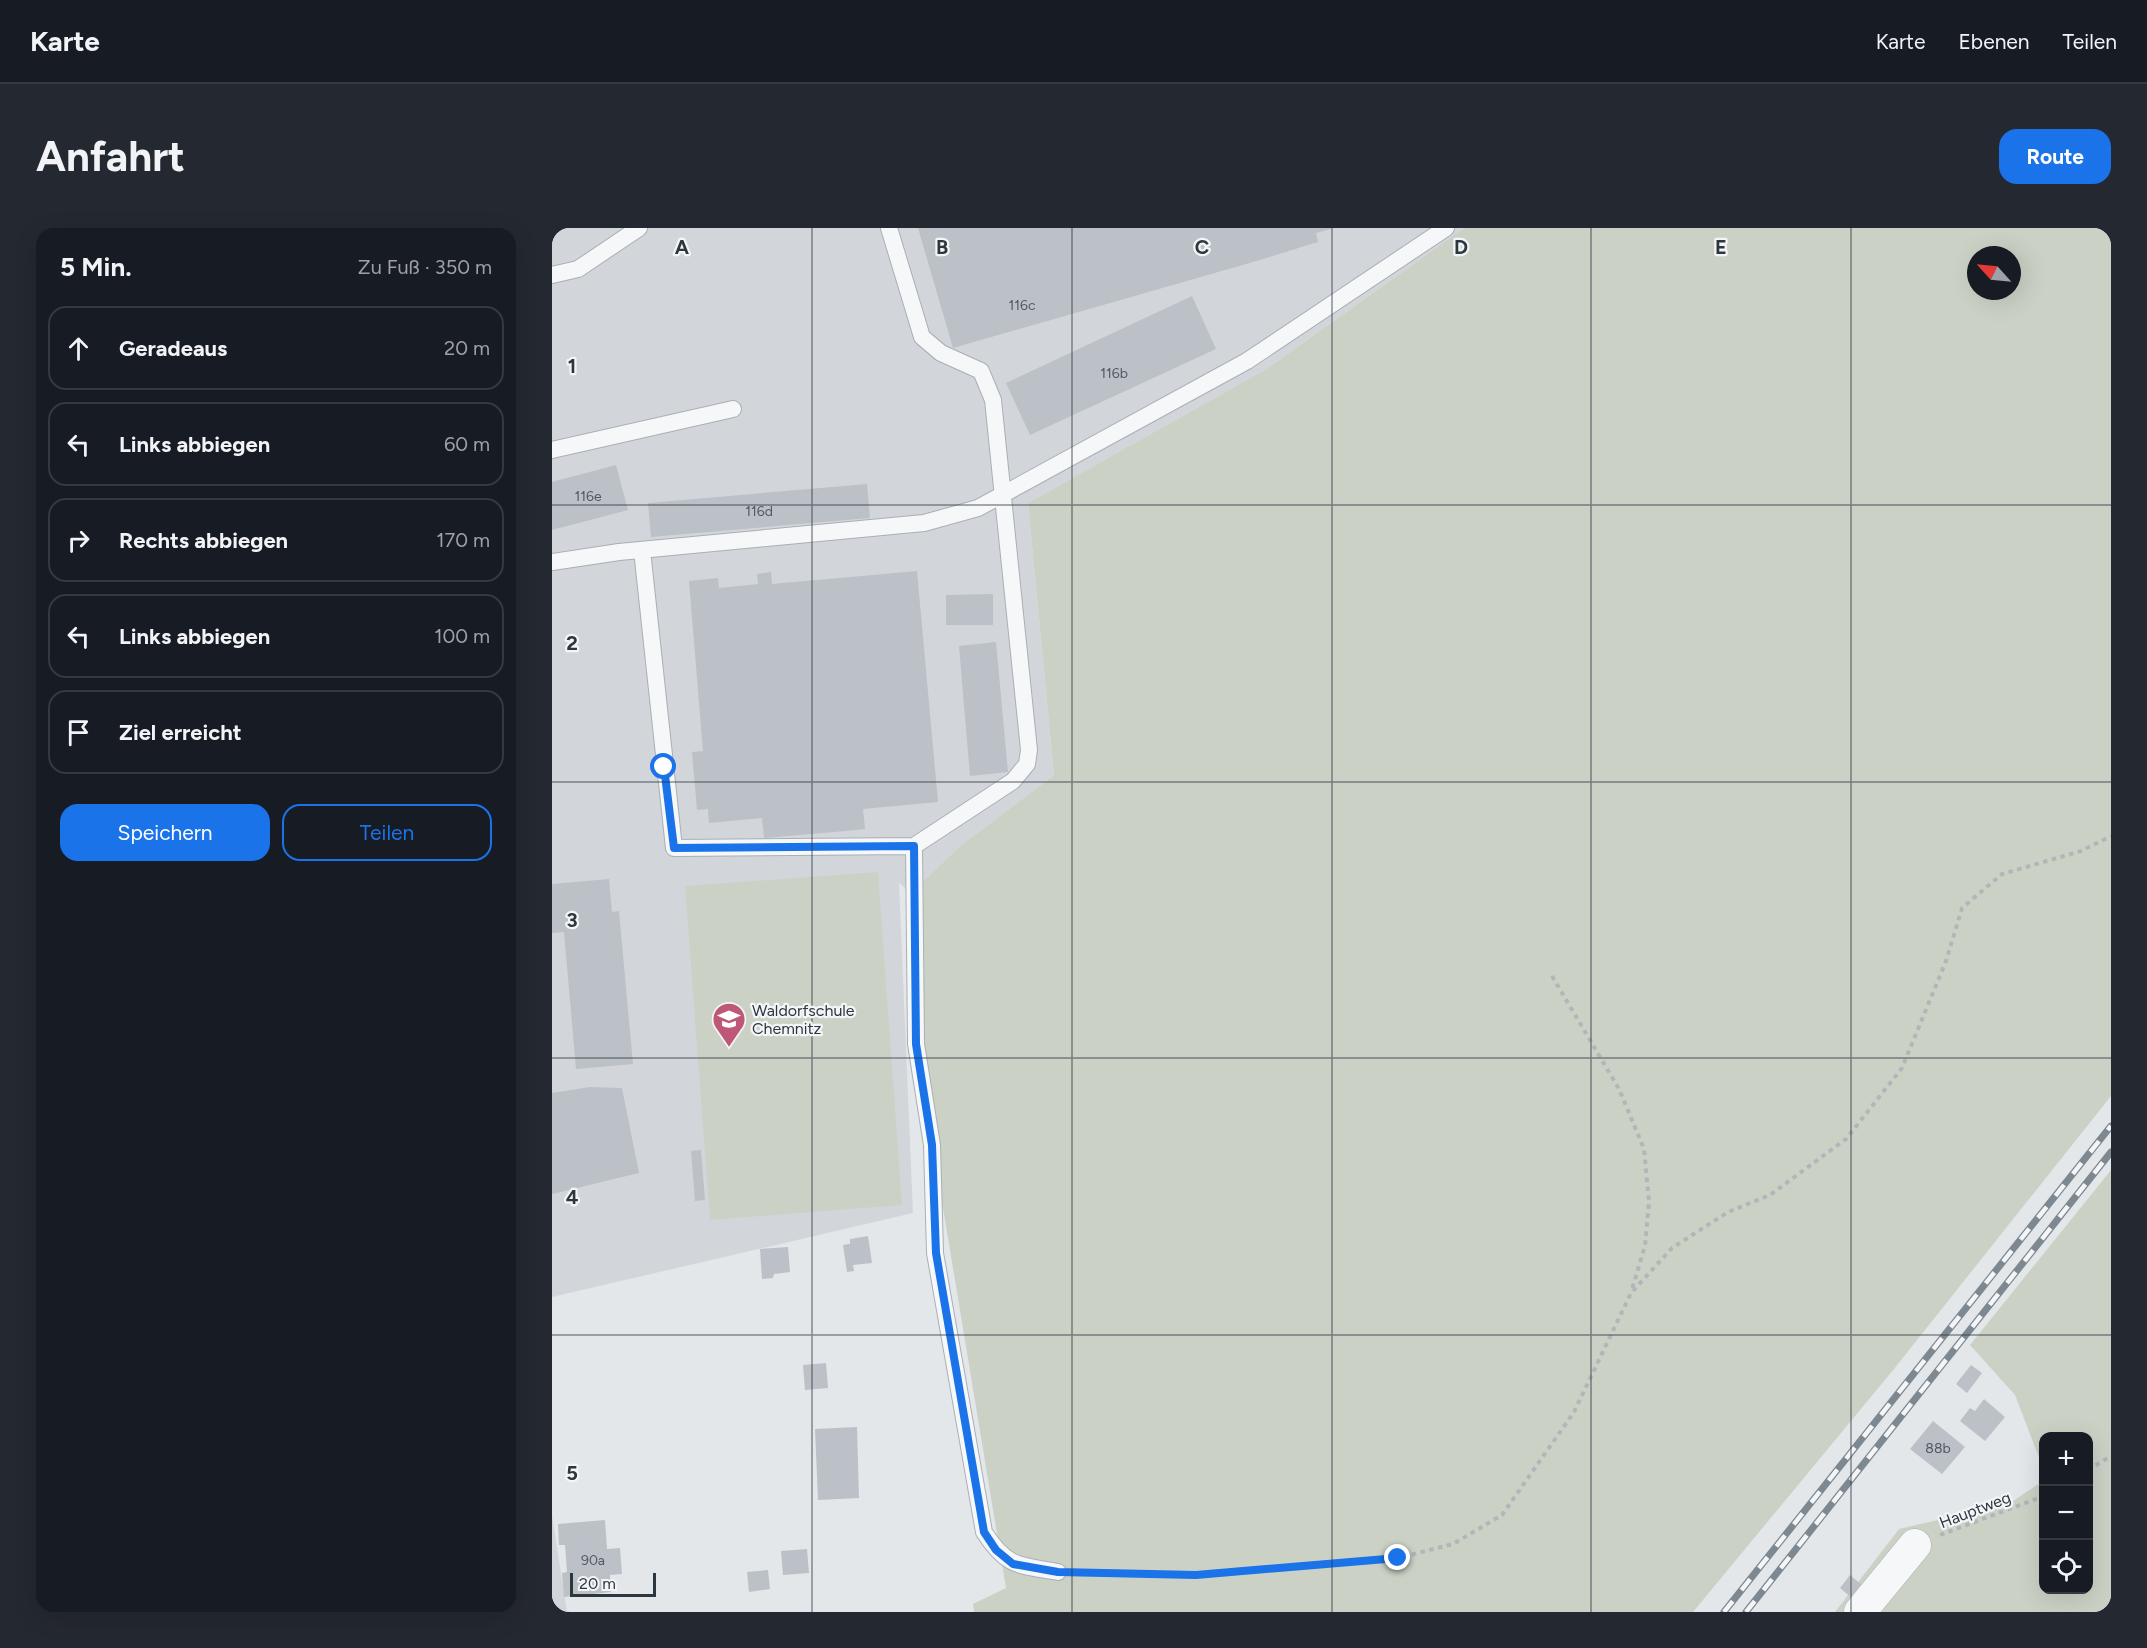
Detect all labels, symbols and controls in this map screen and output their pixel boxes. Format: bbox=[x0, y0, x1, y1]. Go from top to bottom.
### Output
text: Karte bbox=[30, 24, 100, 58]
text: Karte bbox=[1876, 29, 1925, 54]
text: Ebenen bbox=[1958, 29, 2030, 54]
text: Teilen bbox=[2063, 29, 2117, 54]
button: Route bbox=[1999, 129, 2111, 184]
text: Anfahrt bbox=[36, 131, 185, 182]
text: A bbox=[675, 235, 690, 259]
text: B bbox=[936, 235, 948, 259]
text: C bbox=[1195, 235, 1209, 259]
text: D bbox=[1454, 235, 1468, 259]
text: E bbox=[1715, 235, 1727, 259]
north arrow bbox=[1967, 246, 2021, 300]
text: 5 Min. bbox=[60, 251, 132, 283]
text: Zu Fuß · 350 m bbox=[358, 255, 492, 279]
house number: 116c bbox=[1008, 297, 1036, 314]
icon: ahead bbox=[62, 332, 95, 365]
text: Geradeaus bbox=[119, 335, 227, 362]
text: 20 m bbox=[444, 336, 490, 360]
text: 1 bbox=[568, 354, 576, 378]
house number: 116b bbox=[1100, 365, 1128, 382]
icon: left bbox=[62, 428, 95, 461]
text: Links abbiegen bbox=[119, 431, 270, 458]
text: 60 m bbox=[444, 432, 490, 456]
house number: 116e bbox=[574, 488, 602, 505]
house number: 116d bbox=[745, 503, 773, 520]
icon: right bbox=[62, 524, 95, 557]
text: Rechts abbiegen bbox=[119, 527, 288, 554]
text: 170 m bbox=[436, 528, 490, 552]
icon: left bbox=[62, 620, 95, 653]
text: Links abbiegen bbox=[119, 623, 270, 650]
text: 100 m bbox=[434, 624, 490, 648]
text: 2 bbox=[566, 631, 578, 655]
icon: arrive bbox=[62, 716, 95, 749]
text: Ziel erreicht bbox=[119, 719, 242, 746]
route start bbox=[650, 753, 676, 779]
button: Speichern bbox=[60, 804, 270, 861]
button: Teilen bbox=[282, 804, 492, 861]
text: 3 bbox=[566, 908, 578, 932]
school or university icon: Waldorfschule Chemnitz bbox=[711, 1001, 747, 1048]
place label: Waldorfschule Chemnitz bbox=[752, 1001, 855, 1038]
text: 4 bbox=[566, 1185, 579, 1209]
map controls bbox=[2039, 1432, 2093, 1594]
button: + bbox=[2039, 1432, 2093, 1486]
house number: 88b bbox=[1925, 1440, 1951, 1457]
text: 5 bbox=[566, 1461, 578, 1485]
button: − bbox=[2039, 1486, 2093, 1540]
street label: Hauptweg bbox=[1937, 1488, 2013, 1532]
button: locate bbox=[2039, 1540, 2093, 1594]
route end bbox=[1384, 1544, 1410, 1570]
house number: 90a bbox=[581, 1552, 605, 1569]
scale bar bbox=[570, 1570, 656, 1598]
text: 20 m bbox=[579, 1574, 616, 1593]

